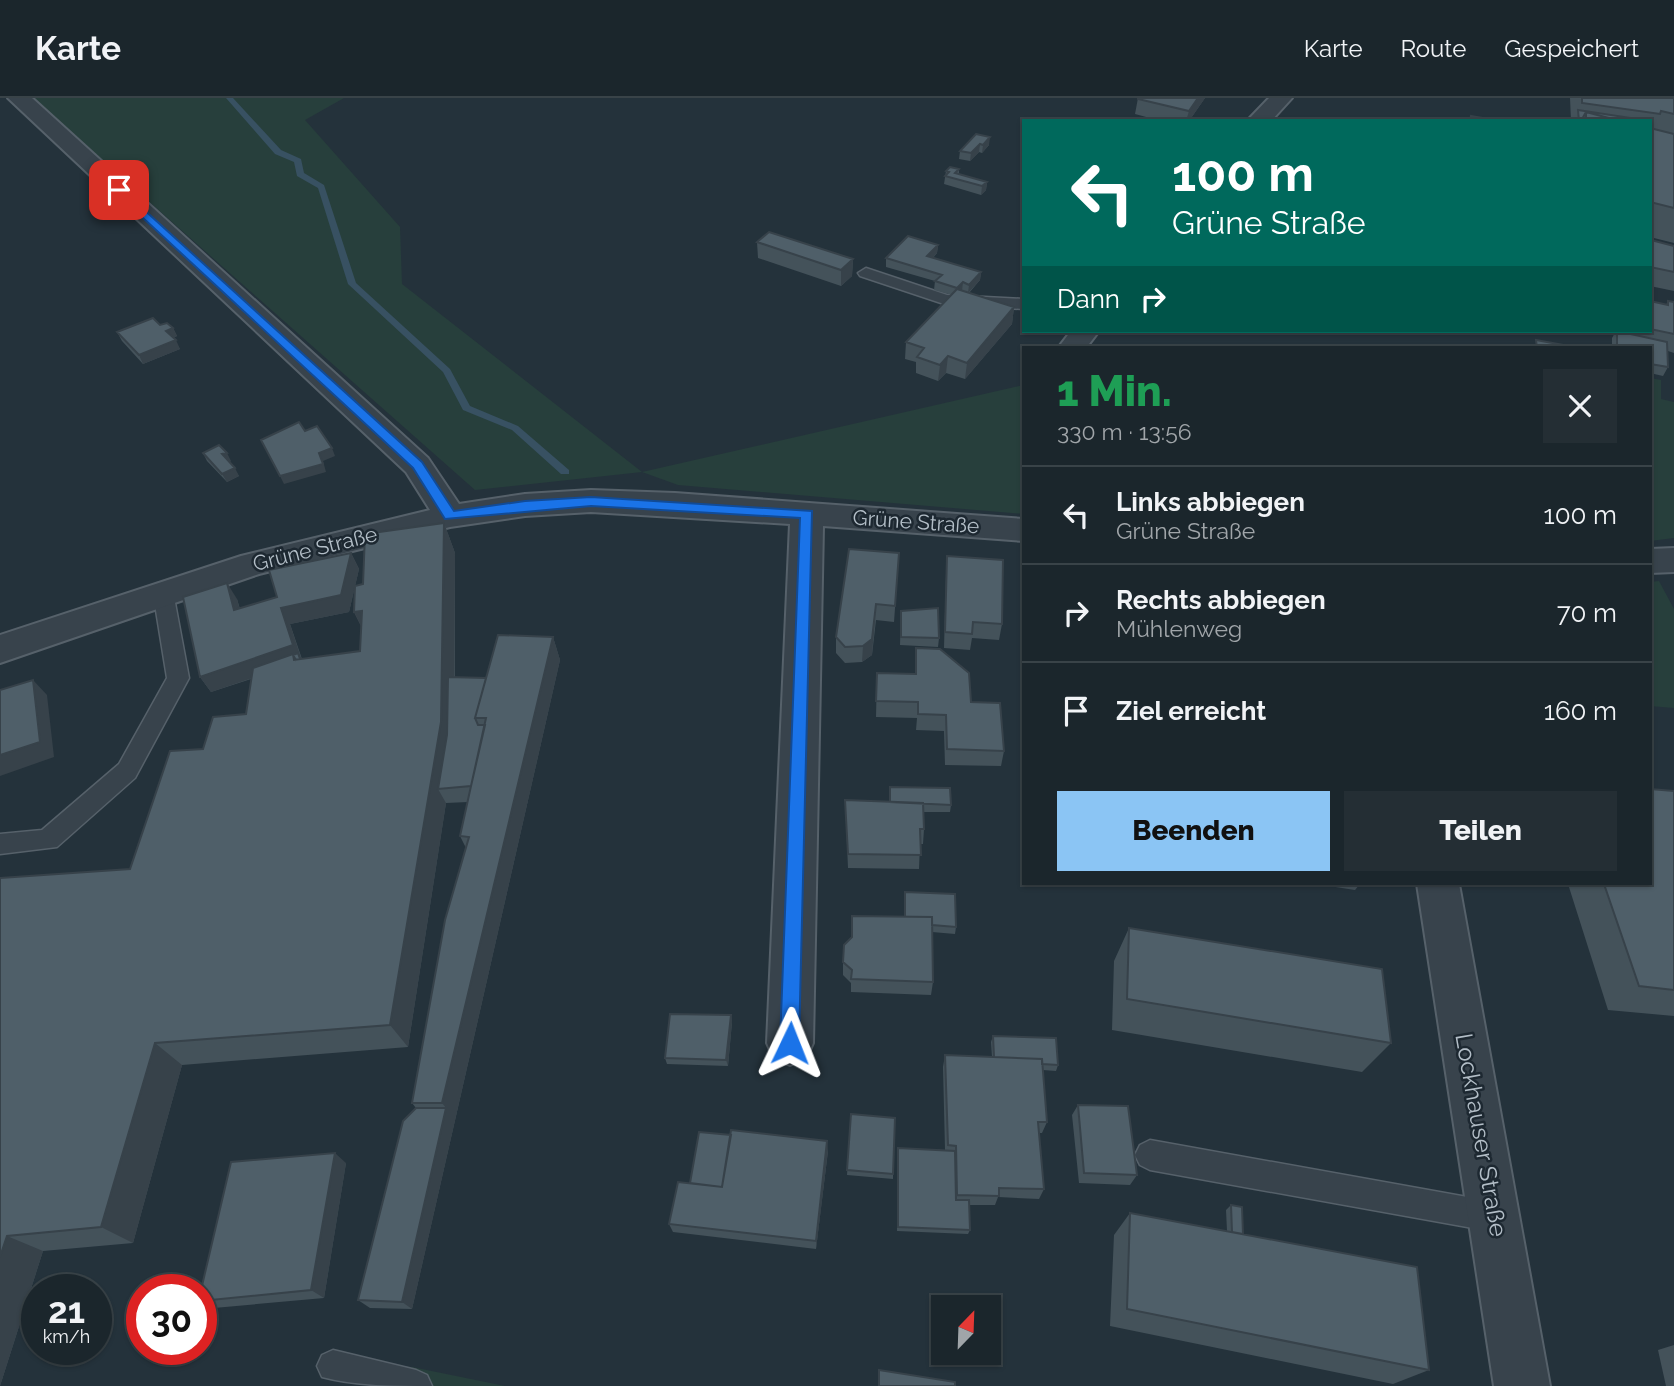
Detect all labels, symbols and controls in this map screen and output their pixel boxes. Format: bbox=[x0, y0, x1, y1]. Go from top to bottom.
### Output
text: Karte bbox=[35, 29, 121, 68]
text: Karte bbox=[1304, 34, 1363, 63]
text: Route bbox=[1401, 34, 1466, 63]
text: Gespeichert bbox=[1504, 34, 1639, 63]
text: 100 m bbox=[1172, 145, 1314, 202]
icon: left bbox=[1057, 147, 1148, 238]
pin bbox=[89, 160, 149, 220]
icon: arrive bbox=[100, 171, 138, 209]
text: Grüne Straße bbox=[1172, 204, 1366, 241]
icon: right bbox=[1134, 280, 1172, 318]
text: Dann bbox=[1057, 284, 1120, 314]
text: 1 Min. bbox=[1057, 367, 1172, 416]
button: close bbox=[1543, 369, 1617, 443]
text: 330 m · 13:56 bbox=[1057, 418, 1192, 445]
text: Links abbiegen bbox=[1116, 487, 1305, 517]
icon: left bbox=[1057, 496, 1095, 534]
text: 100 m bbox=[1544, 500, 1617, 530]
street label: Grüne Straße bbox=[852, 505, 980, 538]
text: Grüne Straße bbox=[1116, 517, 1255, 544]
street label: Grüne Straße bbox=[250, 521, 380, 576]
text: Rechts abbiegen bbox=[1116, 585, 1326, 615]
icon: right bbox=[1057, 594, 1095, 632]
text: 70 m bbox=[1557, 598, 1617, 628]
text: Mühlenweg bbox=[1116, 615, 1242, 642]
icon: arrive bbox=[1057, 692, 1095, 730]
text: Ziel erreicht bbox=[1116, 696, 1266, 726]
text: 160 m bbox=[1544, 696, 1617, 726]
button: Beenden bbox=[1057, 791, 1330, 871]
button: Teilen bbox=[1344, 791, 1617, 871]
position arrow bbox=[753, 1006, 827, 1080]
street label: Lockhauser Straße bbox=[1449, 1031, 1514, 1239]
speed limit sign: 30 bbox=[126, 1274, 217, 1365]
text: 21 bbox=[48, 1290, 85, 1331]
north arrow bbox=[931, 1295, 1001, 1365]
map controls bbox=[931, 1295, 1001, 1365]
text: km/h bbox=[43, 1326, 90, 1347]

